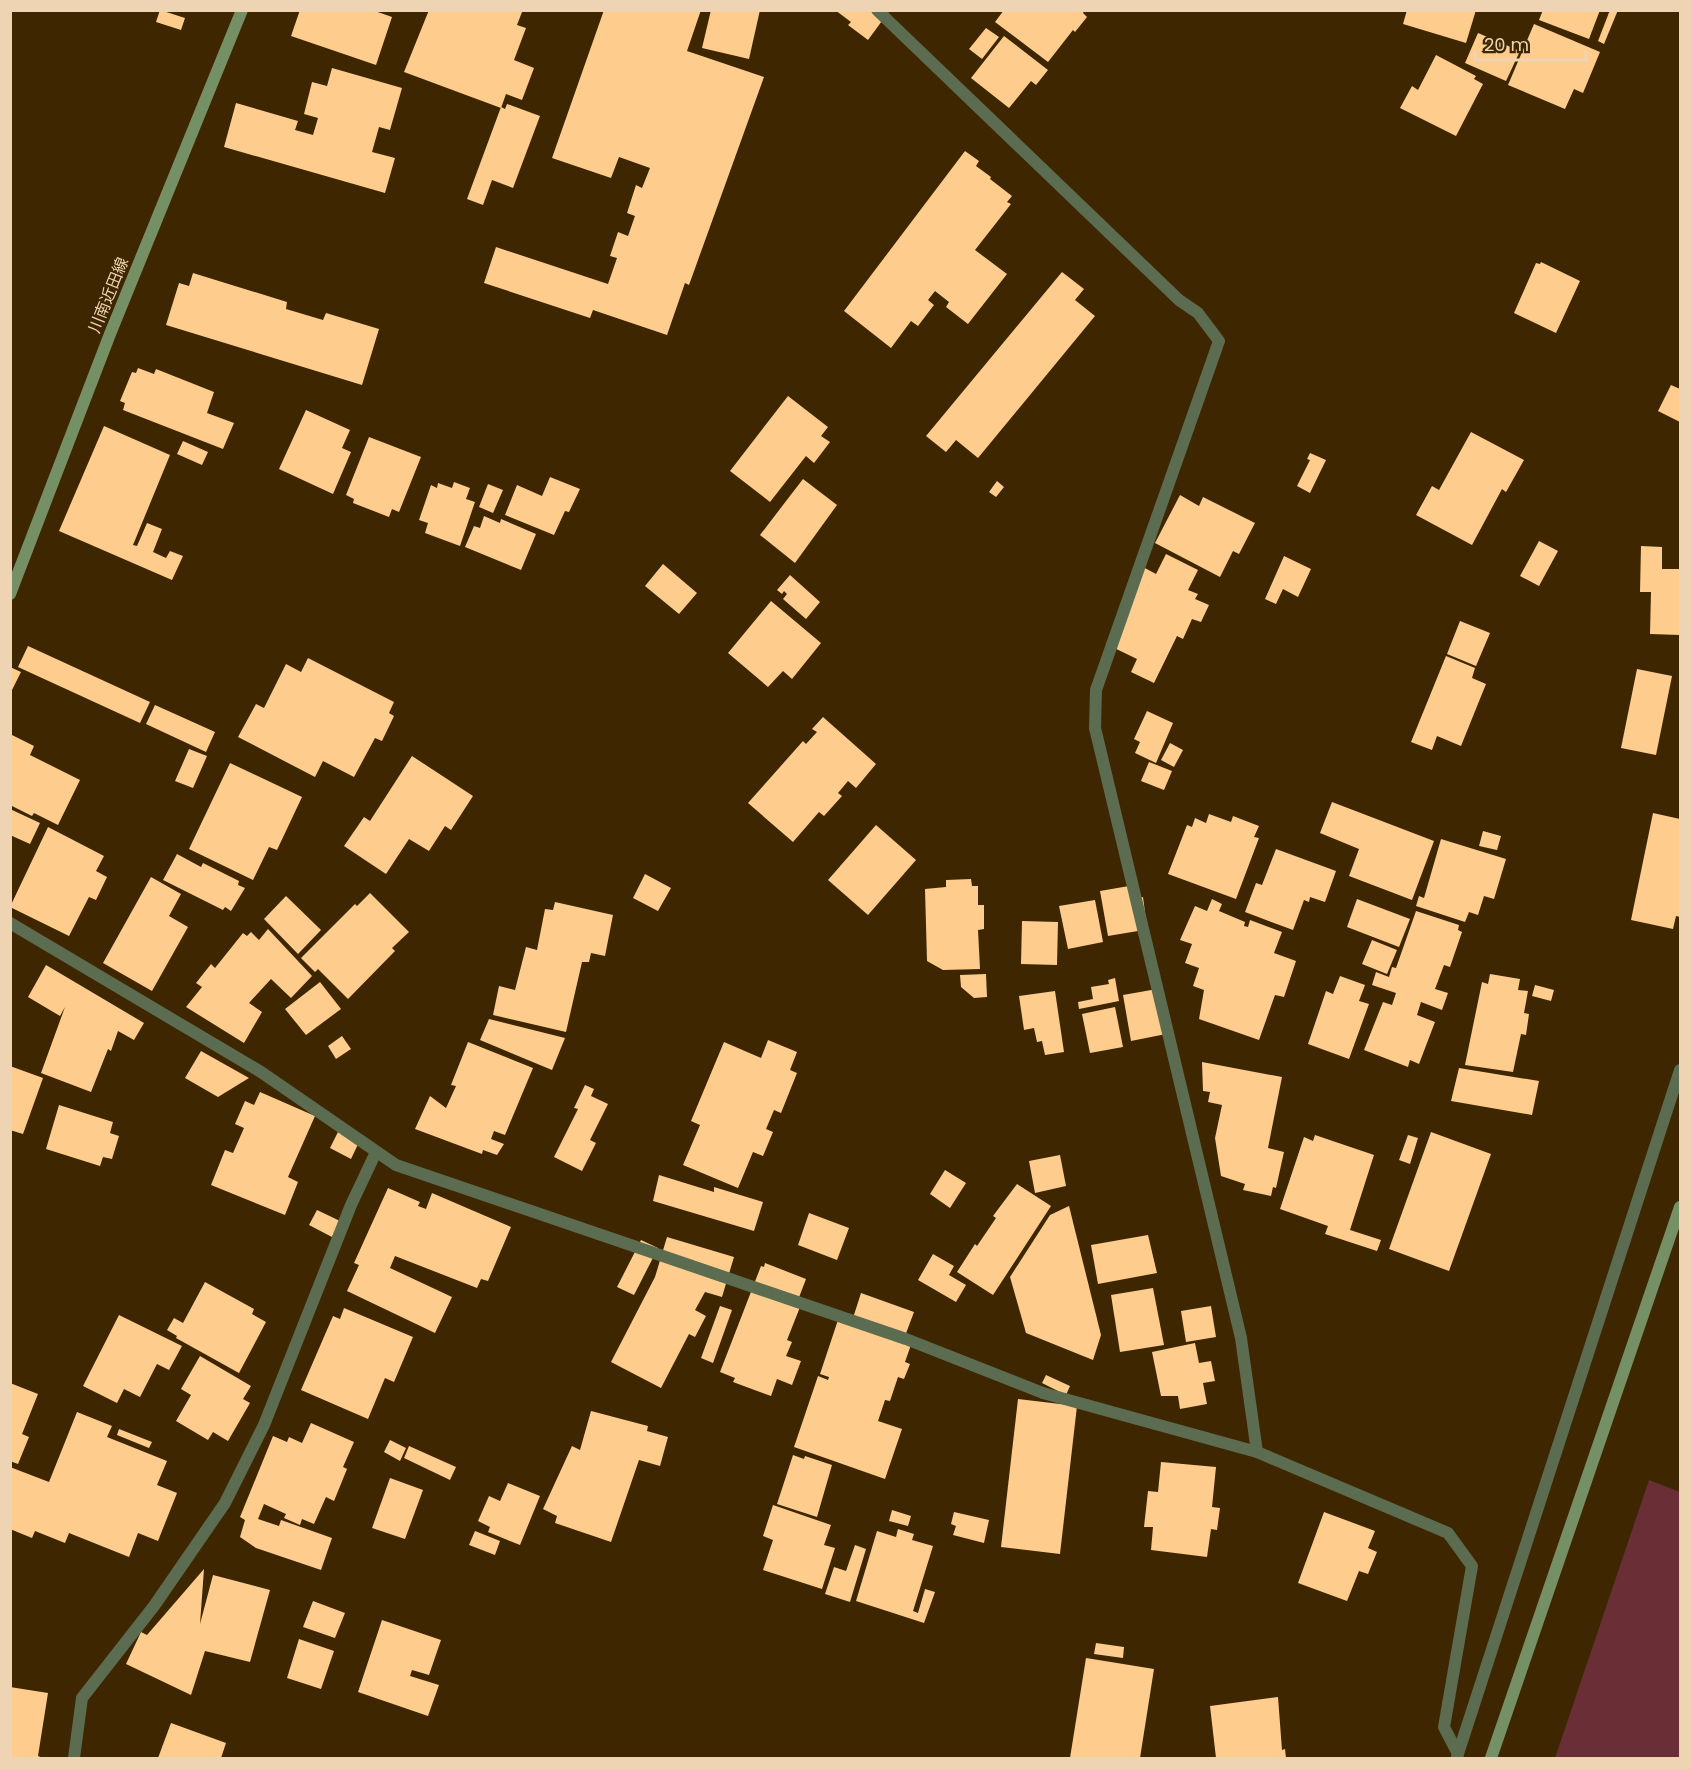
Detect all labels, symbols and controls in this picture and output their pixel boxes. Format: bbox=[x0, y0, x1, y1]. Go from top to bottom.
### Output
scale bar bbox=[1475, 24, 1586, 62]
text: 20 m bbox=[1484, 32, 1529, 57]
street label: 川南近田線 bbox=[83, 254, 134, 337]

